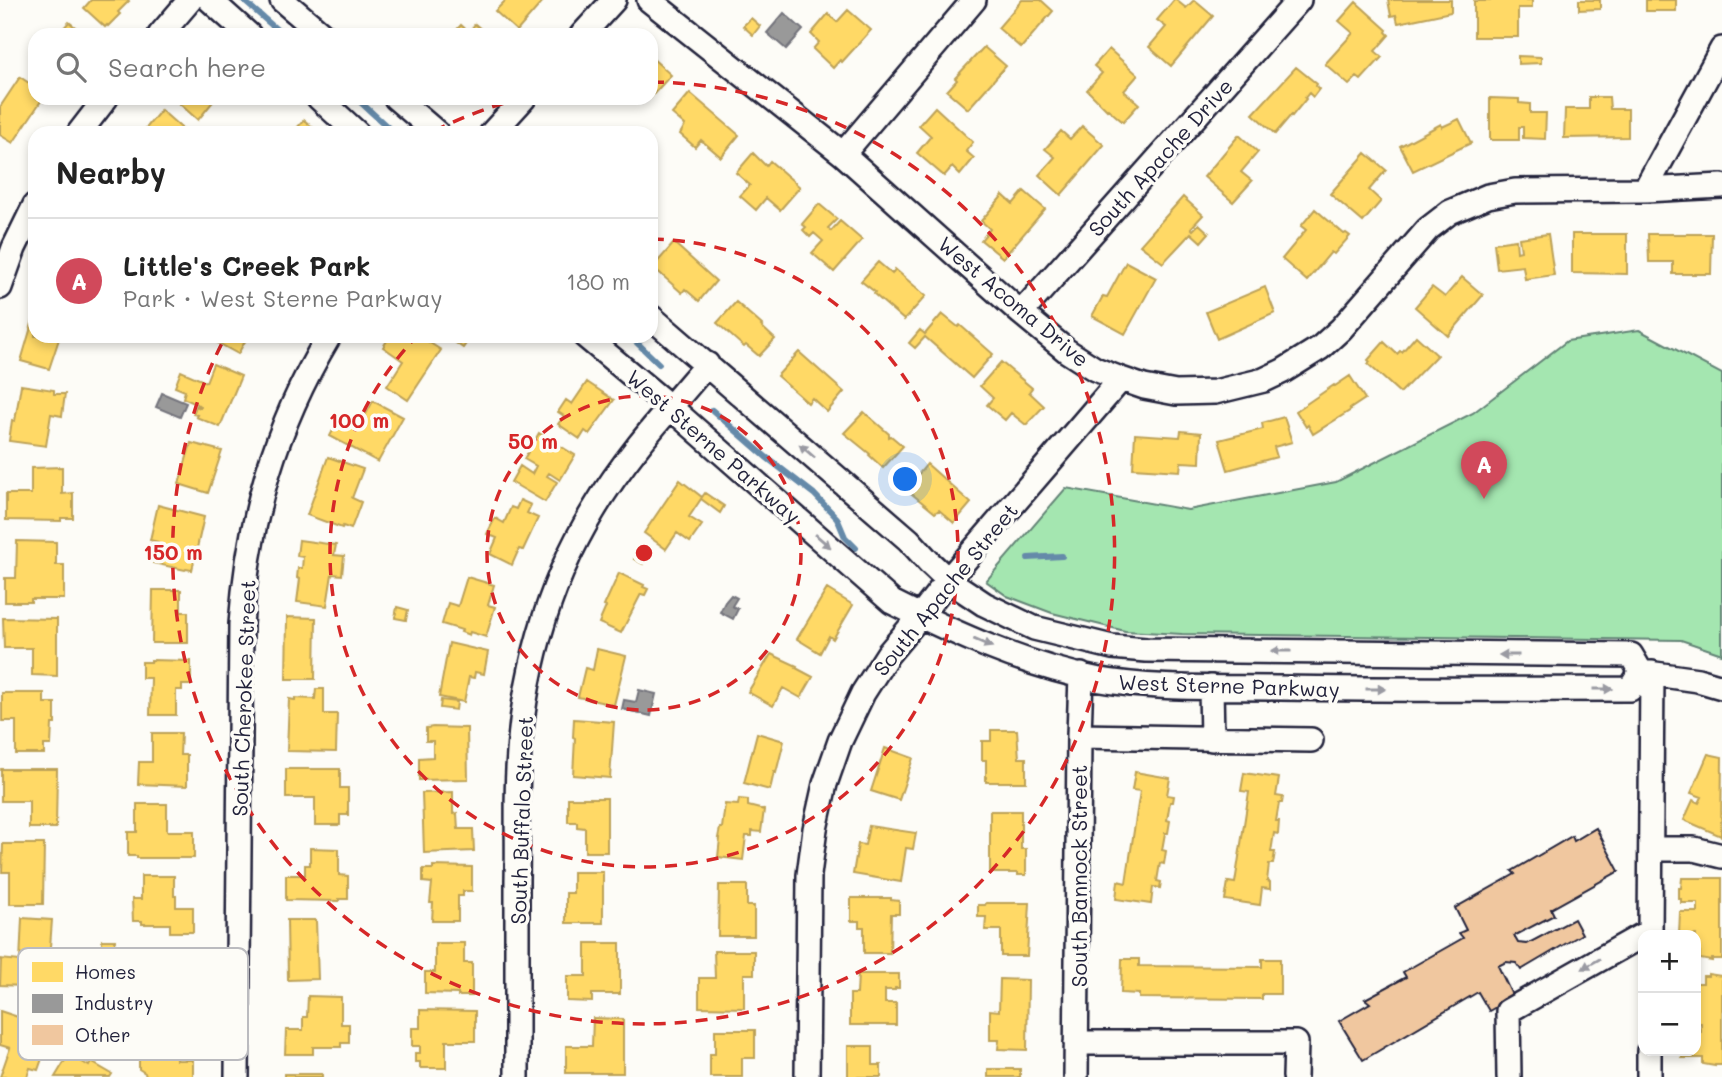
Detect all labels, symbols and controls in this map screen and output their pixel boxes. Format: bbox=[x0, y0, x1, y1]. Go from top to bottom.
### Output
search box bbox=[28, 28, 658, 105]
icon: search bbox=[52, 48, 90, 86]
text: Search here bbox=[108, 50, 266, 84]
street label: South Apache Drive bbox=[1082, 72, 1238, 242]
text: Nearby bbox=[56, 152, 166, 192]
street label: West Acoma Drive bbox=[933, 230, 1095, 372]
text: Little's Creek Park bbox=[123, 249, 370, 283]
text: A bbox=[71, 266, 87, 296]
text: 180 m bbox=[566, 266, 630, 296]
text: Park · West Sterne Parkway bbox=[123, 283, 443, 313]
street label: West Sterne Parkway bbox=[622, 363, 806, 529]
text: 100 m bbox=[329, 406, 389, 433]
text: 50 m bbox=[508, 427, 558, 454]
pin: A bbox=[1461, 441, 1507, 499]
one-way arrow bbox=[798, 443, 816, 459]
your location bbox=[888, 462, 922, 496]
street label: South Apache Street bbox=[867, 497, 1023, 681]
one-way arrow bbox=[814, 533, 831, 548]
text: 150 m bbox=[143, 538, 203, 565]
centre of rings bbox=[632, 541, 656, 565]
street label: South Cherokee Street bbox=[225, 579, 261, 817]
one-way arrow bbox=[973, 637, 993, 649]
one-way arrow bbox=[1270, 645, 1292, 657]
one-way arrow bbox=[1498, 649, 1520, 661]
street label: West Sterne Parkway bbox=[1118, 668, 1340, 702]
one-way arrow bbox=[1365, 683, 1387, 695]
one-way arrow bbox=[1593, 683, 1615, 695]
street label: South Buffalo Street bbox=[504, 715, 538, 925]
street label: South Bannock Street bbox=[1065, 765, 1092, 987]
map controls bbox=[1638, 930, 1701, 1056]
button: + bbox=[1638, 930, 1701, 993]
legend bbox=[18, 948, 248, 1060]
one-way arrow bbox=[1581, 958, 1601, 970]
text: Homes bbox=[75, 959, 136, 984]
text: Industry bbox=[75, 990, 153, 1015]
button: − bbox=[1638, 993, 1701, 1056]
text: Other bbox=[75, 1022, 130, 1047]

